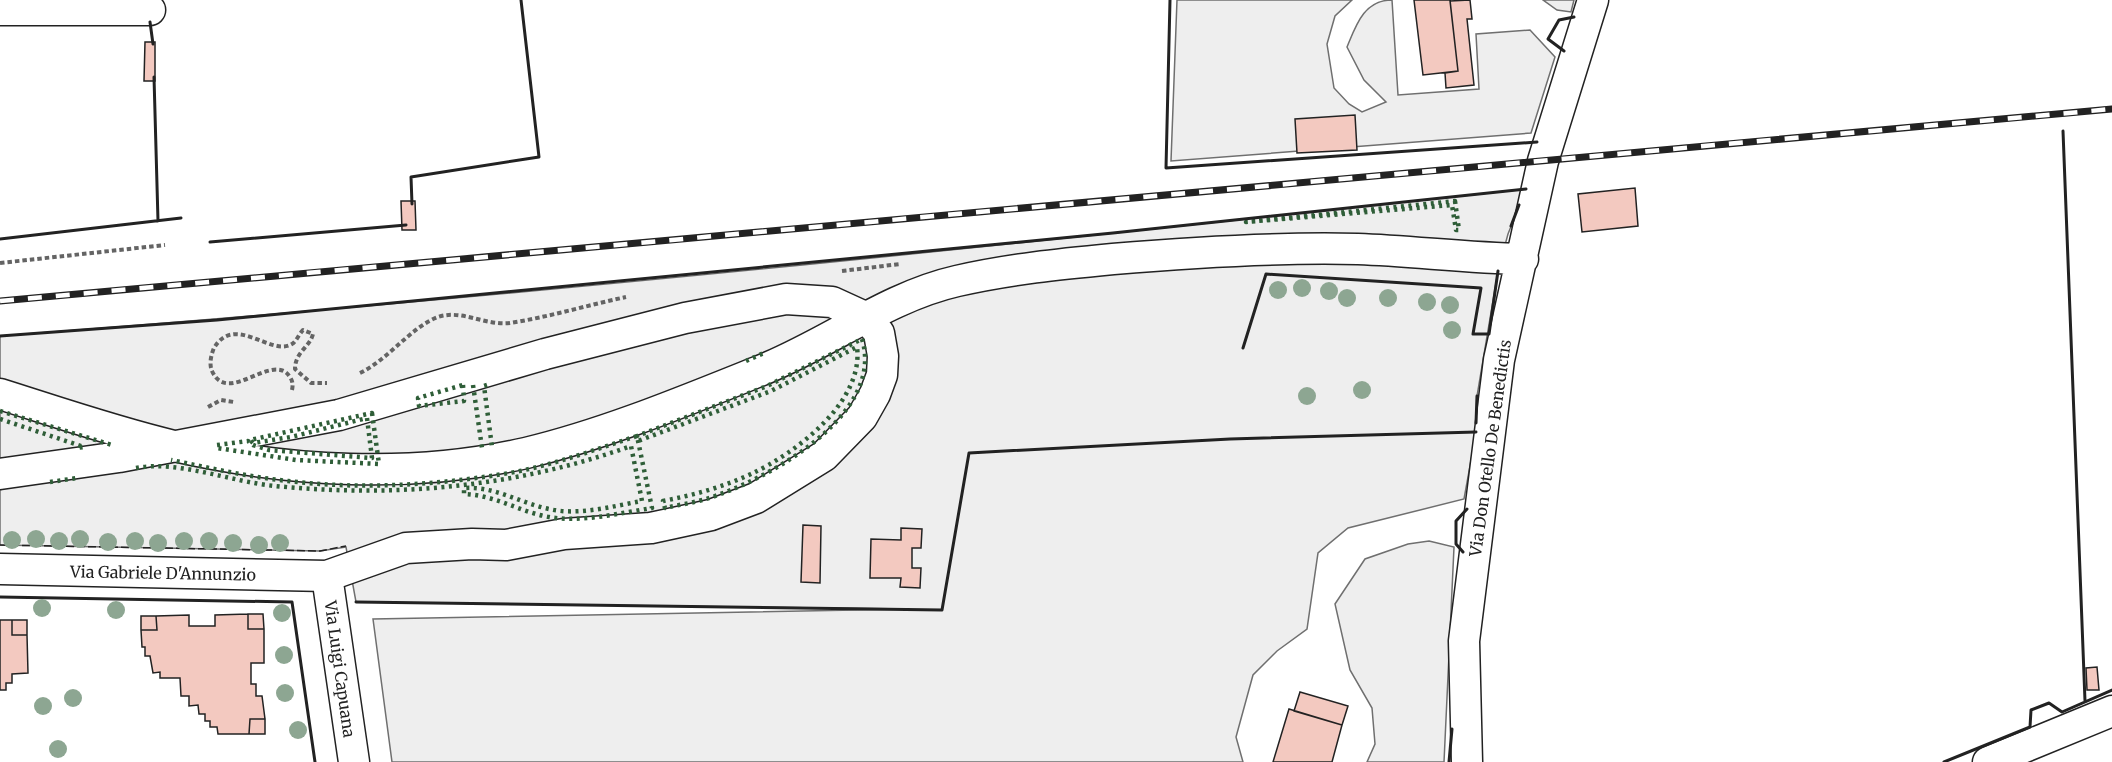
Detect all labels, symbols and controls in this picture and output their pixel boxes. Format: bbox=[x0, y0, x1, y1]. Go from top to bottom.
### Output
street label: Via Don Otello De Benedictis bbox=[1465, 338, 1515, 559]
street label: Via Gabriele D'Annunzio bbox=[69, 561, 256, 585]
street label: Via Luigi Capuana bbox=[320, 598, 360, 739]

